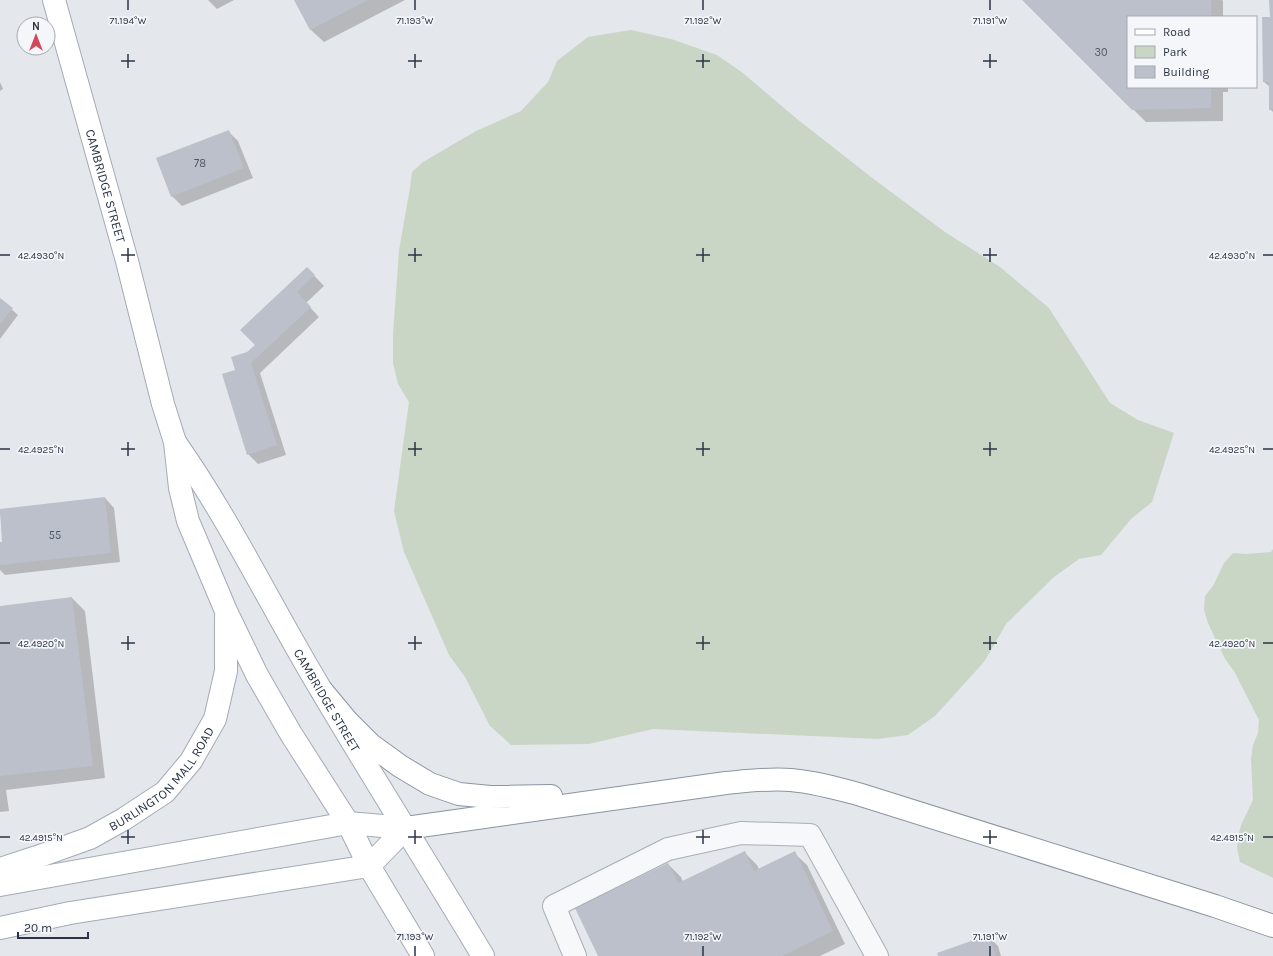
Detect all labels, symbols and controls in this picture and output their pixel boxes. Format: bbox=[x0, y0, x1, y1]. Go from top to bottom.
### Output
text: 71.194°W bbox=[110, 15, 146, 27]
text: 71.193°W bbox=[396, 15, 434, 27]
text: 71.192°W bbox=[684, 15, 722, 27]
text: 71.191°W bbox=[973, 15, 1007, 27]
north arrow bbox=[16, 16, 56, 56]
legend bbox=[1127, 16, 1257, 88]
text: N bbox=[32, 20, 40, 33]
text: Road bbox=[1163, 25, 1191, 39]
text: Park bbox=[1163, 45, 1188, 59]
house number: 30 bbox=[1094, 46, 1108, 59]
text: Building bbox=[1163, 65, 1210, 79]
street label: CAMBRIDGE STREET bbox=[83, 127, 129, 245]
house number: 78 bbox=[194, 157, 206, 170]
text: 42.4930°N bbox=[18, 250, 64, 262]
text: 42.4930°N bbox=[1209, 250, 1255, 262]
text: 42.4925°N bbox=[18, 444, 64, 456]
text: 42.4925°N bbox=[1209, 444, 1255, 456]
house number: 55 bbox=[49, 529, 61, 542]
text: 42.4920°N bbox=[18, 638, 64, 650]
text: 42.4920°N bbox=[1209, 638, 1255, 650]
street label: CAMBRIDGE STREET bbox=[291, 646, 364, 755]
street label: BURLINGTON MALL ROAD bbox=[106, 724, 217, 834]
text: 42.4915°N bbox=[19, 832, 63, 844]
text: 42.4915°N bbox=[1210, 832, 1254, 844]
scale bar bbox=[18, 914, 88, 940]
text: 20 m bbox=[24, 921, 52, 935]
text: 71.193°W bbox=[396, 931, 434, 943]
text: 71.192°W bbox=[684, 931, 722, 943]
text: 71.191°W bbox=[973, 931, 1007, 943]

